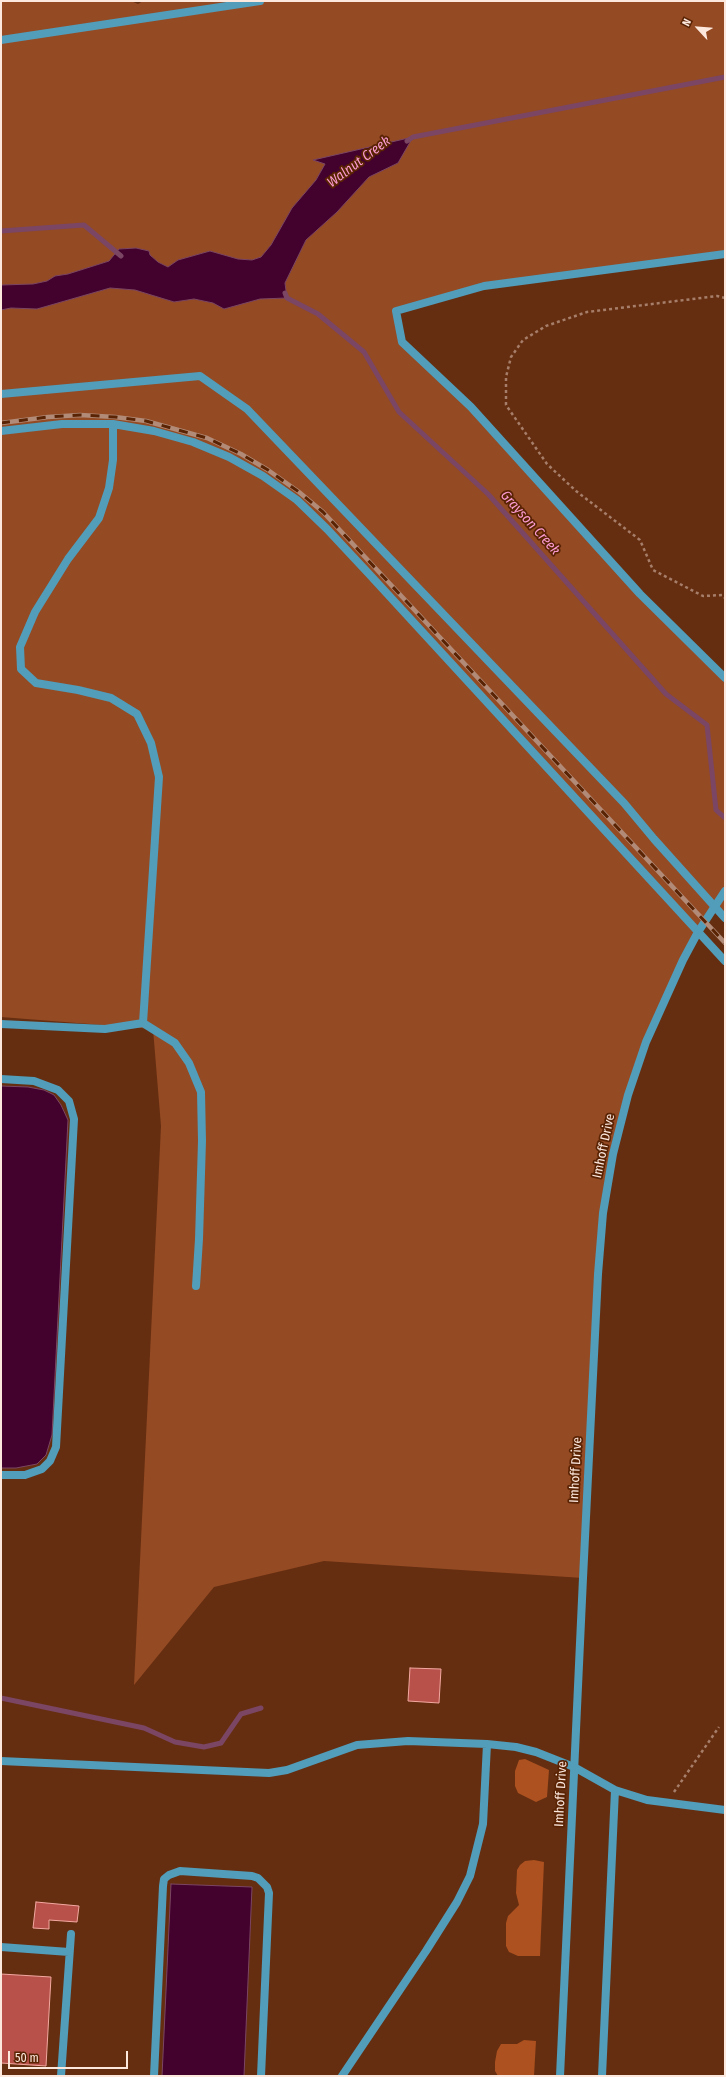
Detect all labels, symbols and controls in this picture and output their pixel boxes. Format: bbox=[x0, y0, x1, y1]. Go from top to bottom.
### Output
north arrow bbox=[678, 8, 718, 48]
text: N bbox=[679, 17, 694, 28]
water label: Walnut Creek bbox=[324, 133, 394, 191]
water label: Grayson Creek bbox=[497, 487, 563, 559]
street label: Imhoff Drive bbox=[590, 1112, 618, 1180]
street label: Imhoff Drive bbox=[566, 1437, 586, 1503]
street label: Imhoff Drive bbox=[551, 1761, 571, 1827]
scale bar bbox=[10, 2043, 130, 2069]
text: 50 m bbox=[15, 2051, 39, 2065]

